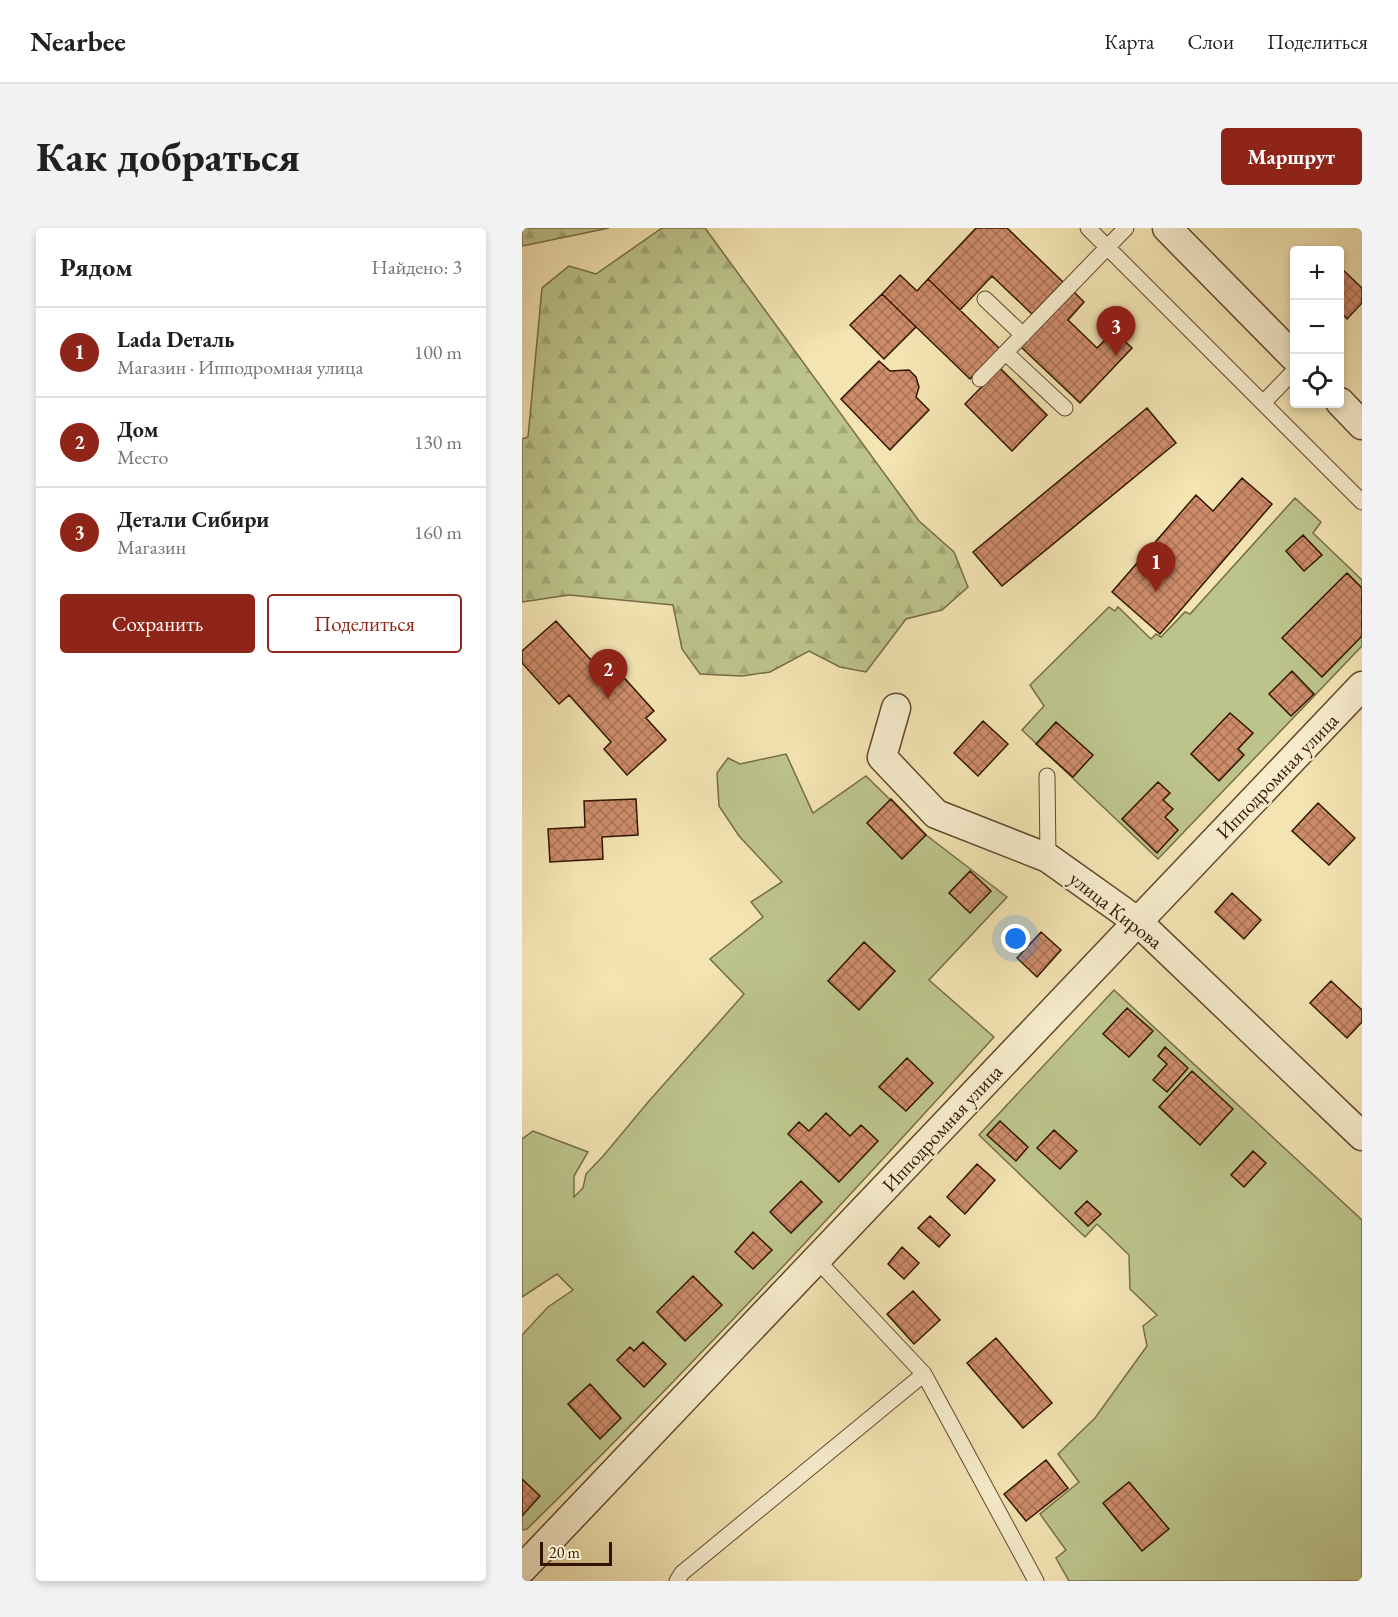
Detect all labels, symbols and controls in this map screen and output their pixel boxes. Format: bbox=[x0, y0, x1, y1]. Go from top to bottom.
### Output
text: Nearbee bbox=[30, 23, 126, 59]
text: Карта bbox=[1104, 28, 1154, 55]
text: Слои bbox=[1187, 28, 1234, 55]
text: Поделиться bbox=[1267, 28, 1368, 55]
button: Маршрут bbox=[1221, 128, 1362, 185]
text: Как добраться bbox=[36, 129, 300, 184]
map controls bbox=[1290, 246, 1344, 408]
button: + bbox=[1290, 246, 1344, 300]
text: Рядом bbox=[60, 250, 133, 284]
text: Найдено: 3 bbox=[371, 254, 462, 280]
button: − bbox=[1290, 300, 1344, 354]
pin: 3 bbox=[1096, 306, 1136, 356]
text: Lada Dеталь bbox=[117, 325, 235, 354]
text: 1 bbox=[74, 339, 85, 365]
text: 100 m bbox=[414, 339, 462, 365]
text: Магазин · Ипподромная улица bbox=[117, 354, 363, 380]
button: locate bbox=[1290, 354, 1344, 408]
text: Дом bbox=[117, 415, 159, 444]
text: 2 bbox=[74, 429, 85, 455]
text: 130 m bbox=[414, 429, 462, 455]
text: Место bbox=[117, 444, 168, 470]
text: Детали Сибири bbox=[117, 505, 269, 534]
text: 3 bbox=[74, 519, 85, 545]
text: 160 m bbox=[414, 519, 462, 545]
text: Магазин bbox=[117, 534, 186, 560]
pin: 1 bbox=[1136, 542, 1176, 592]
button: Сохранить bbox=[60, 594, 255, 653]
button: Поделиться bbox=[267, 594, 462, 653]
pin: 2 bbox=[588, 650, 628, 699]
street label: Ипподромная улица bbox=[1210, 708, 1344, 844]
street label: улица Кирова bbox=[1064, 866, 1168, 954]
your location bbox=[1001, 924, 1030, 953]
street label: Ипподромная улица bbox=[876, 1059, 1008, 1197]
scale bar bbox=[540, 1539, 612, 1566]
text: 20 m bbox=[549, 1542, 580, 1563]

